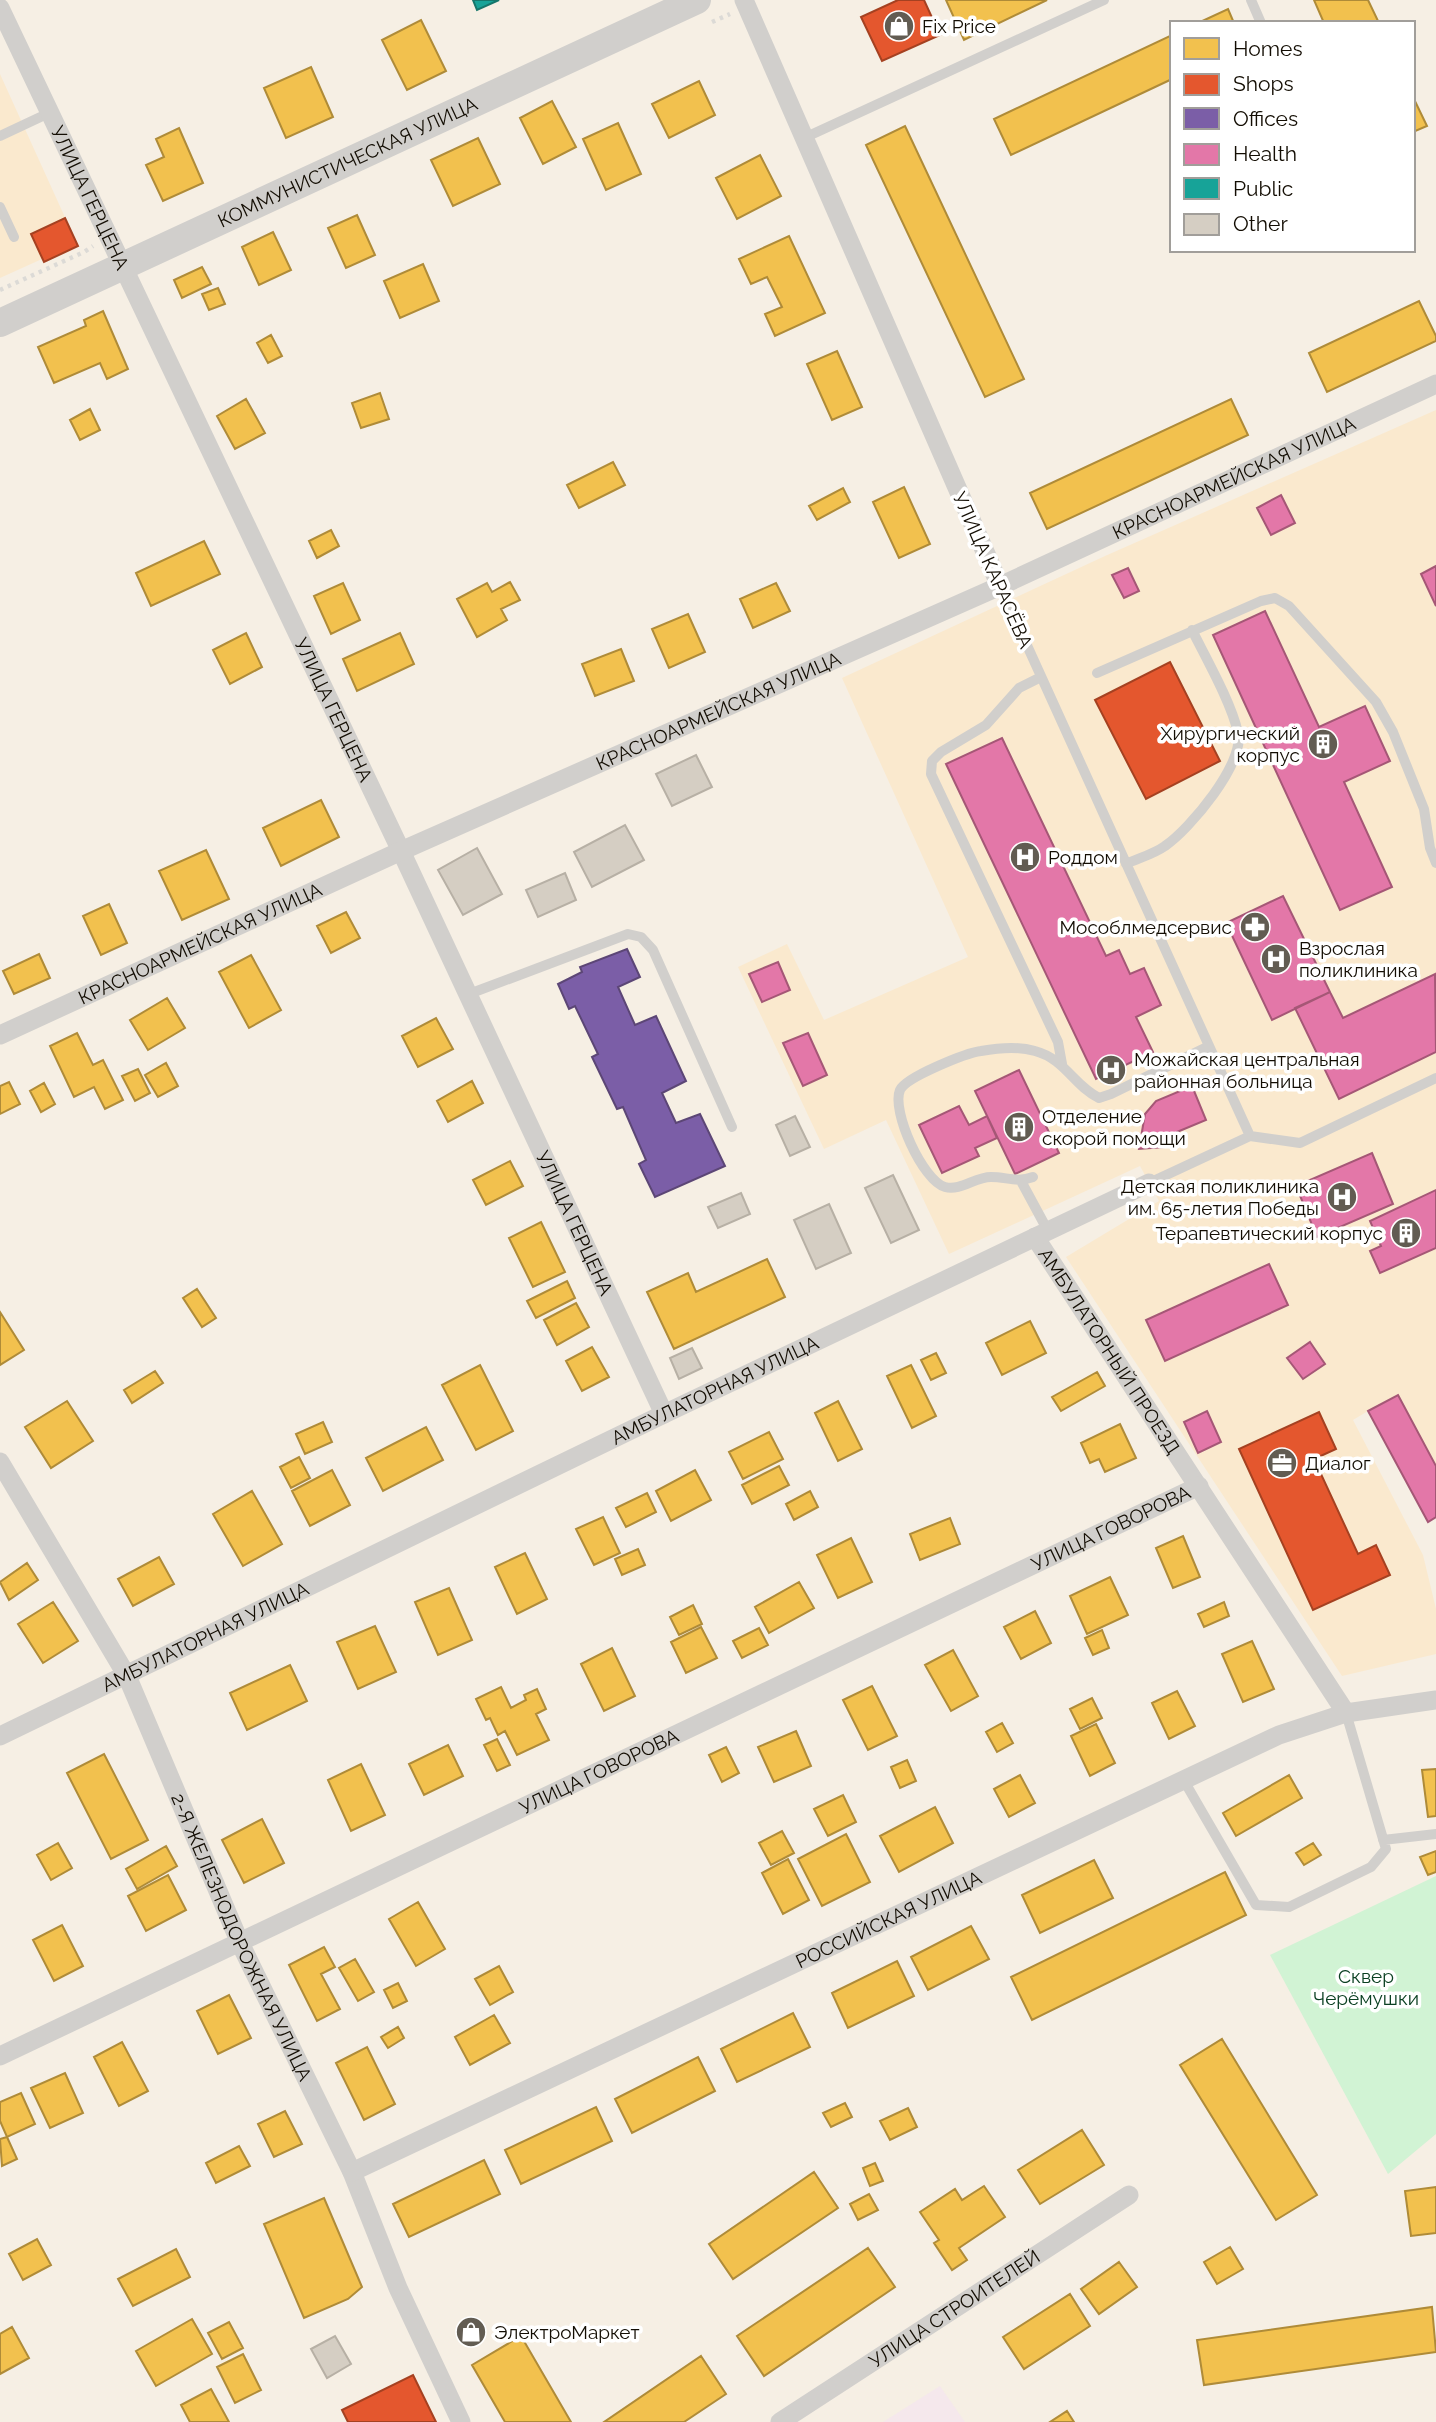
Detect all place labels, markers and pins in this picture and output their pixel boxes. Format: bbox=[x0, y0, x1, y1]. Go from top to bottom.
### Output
shop icon: Fix Price bbox=[882, 9, 916, 43]
place label: Fix Price bbox=[922, 15, 996, 37]
place label: Хирургический корпус bbox=[1160, 722, 1300, 766]
building icon: Хирургический корпус bbox=[1306, 727, 1340, 761]
hospital icon: Роддом bbox=[1008, 840, 1042, 874]
place label: Роддом bbox=[1048, 846, 1118, 868]
pharmacy icon: Мособлмедсервис bbox=[1238, 910, 1272, 944]
place label: Мособлмедсервис bbox=[1060, 916, 1232, 938]
place label: Взрослая поликлиника bbox=[1299, 937, 1418, 981]
hospital icon: Взрослая поликлиника bbox=[1259, 942, 1293, 976]
place label: Можайская центральная районная больница bbox=[1134, 1048, 1359, 1092]
hospital icon: Можайская центральная районная больница bbox=[1094, 1053, 1128, 1087]
place label: Отделение скорой помощи bbox=[1042, 1105, 1186, 1149]
building icon: Отделение скорой помощи bbox=[1002, 1110, 1036, 1144]
place label: Детская поликлиника им. 65-летия Победы bbox=[1121, 1175, 1319, 1219]
hospital icon: Детская поликлиника им. 65-летия Победы bbox=[1325, 1180, 1359, 1214]
building icon: Терапевтический корпус bbox=[1389, 1216, 1423, 1250]
place label: Терапевтический корпус bbox=[1156, 1222, 1383, 1244]
office icon: Диалог bbox=[1265, 1446, 1299, 1480]
place label: Диалог bbox=[1305, 1452, 1371, 1474]
shop icon: ЭлектроМаркет bbox=[454, 2315, 488, 2349]
place label: ЭлектроМаркет bbox=[494, 2321, 640, 2343]

